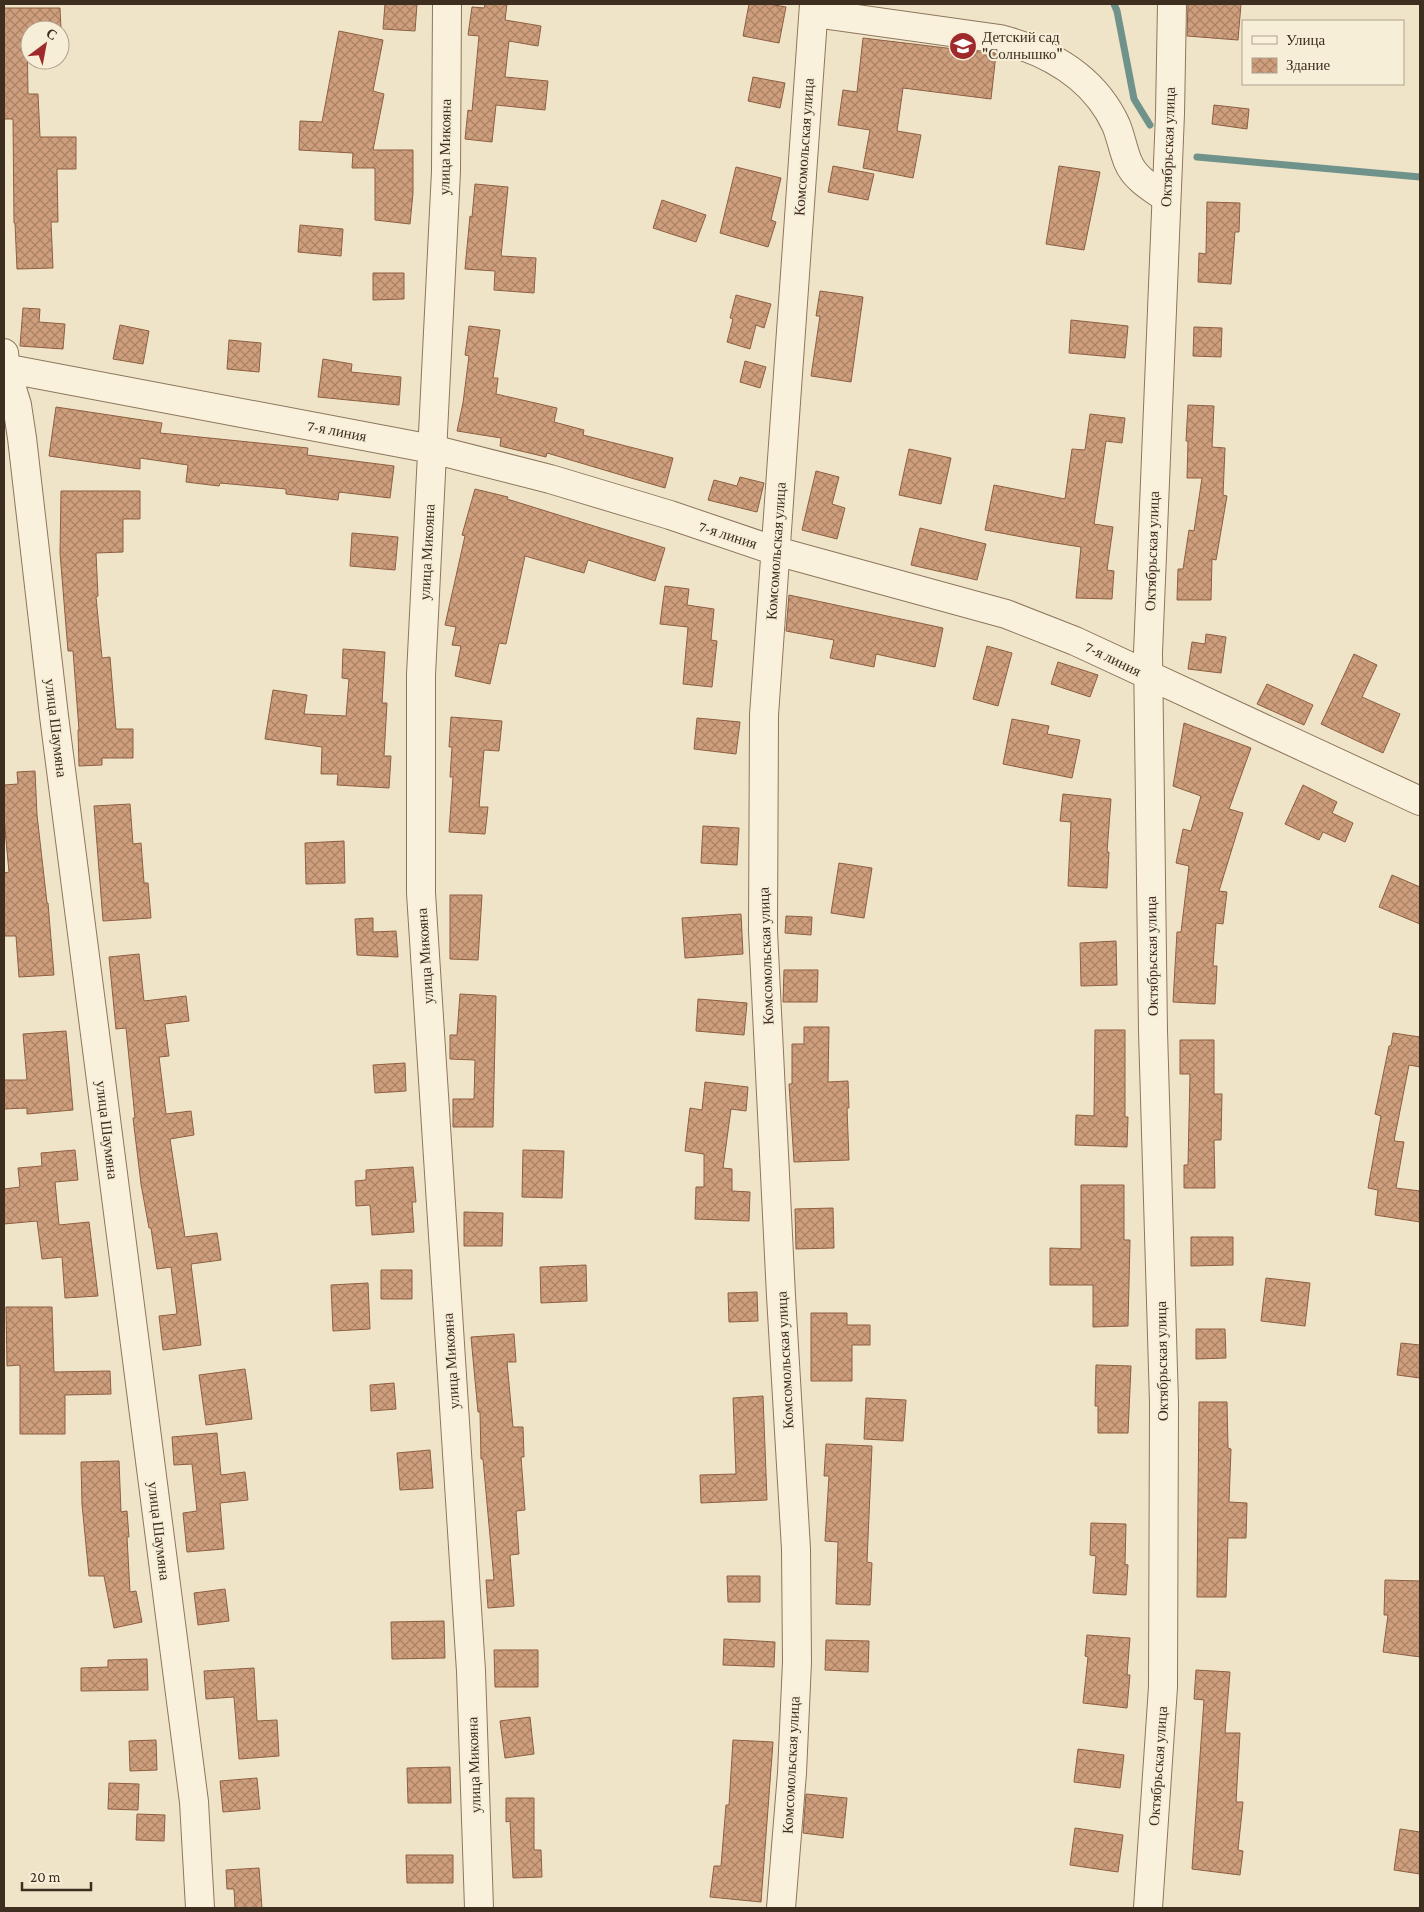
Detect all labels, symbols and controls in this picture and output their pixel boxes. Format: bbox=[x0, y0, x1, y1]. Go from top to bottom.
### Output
north arrow bbox=[20, 20, 70, 70]
legend bbox=[1242, 20, 1404, 85]
text: С bbox=[43, 25, 60, 43]
place label: Детский сад "Солнышко" bbox=[982, 29, 1063, 62]
school or university icon: Детский сад "Солнышко" bbox=[948, 31, 978, 61]
text: Улица bbox=[1286, 32, 1325, 48]
text: Здание bbox=[1286, 57, 1330, 73]
street label: Комсомольская улица bbox=[791, 77, 817, 216]
street label: Октябрьская улица bbox=[1158, 86, 1178, 207]
street label: улица Микояна bbox=[436, 98, 454, 195]
street label: 7-я линия bbox=[306, 417, 368, 445]
street label: Комсомольская улица bbox=[763, 481, 789, 620]
street label: Октябрьская улица bbox=[1142, 490, 1162, 611]
street label: улица Микояна bbox=[416, 503, 438, 601]
street label: 7-я линия bbox=[697, 518, 759, 552]
street label: 7-я линия bbox=[1082, 639, 1144, 679]
street label: улица Шаумяна bbox=[42, 678, 70, 779]
street label: Комсомольская улица bbox=[756, 886, 776, 1025]
street label: Октябрьская улица bbox=[1143, 895, 1161, 1016]
street label: улица Микояна bbox=[414, 907, 436, 1005]
street label: улица Шаумяна bbox=[93, 1080, 121, 1181]
street label: Комсомольская улица bbox=[773, 1290, 797, 1429]
street label: Октябрьская улица bbox=[1153, 1300, 1171, 1421]
street label: улица Микояна bbox=[440, 1312, 462, 1410]
street label: улица Шаумяна bbox=[145, 1481, 173, 1582]
street label: Комсомольская улица bbox=[779, 1695, 803, 1834]
street label: Октябрьская улица bbox=[1146, 1705, 1170, 1827]
street label: улица Микояна bbox=[464, 1716, 484, 1814]
scale bar bbox=[22, 1860, 91, 1892]
text: 20 m bbox=[30, 1869, 61, 1885]

